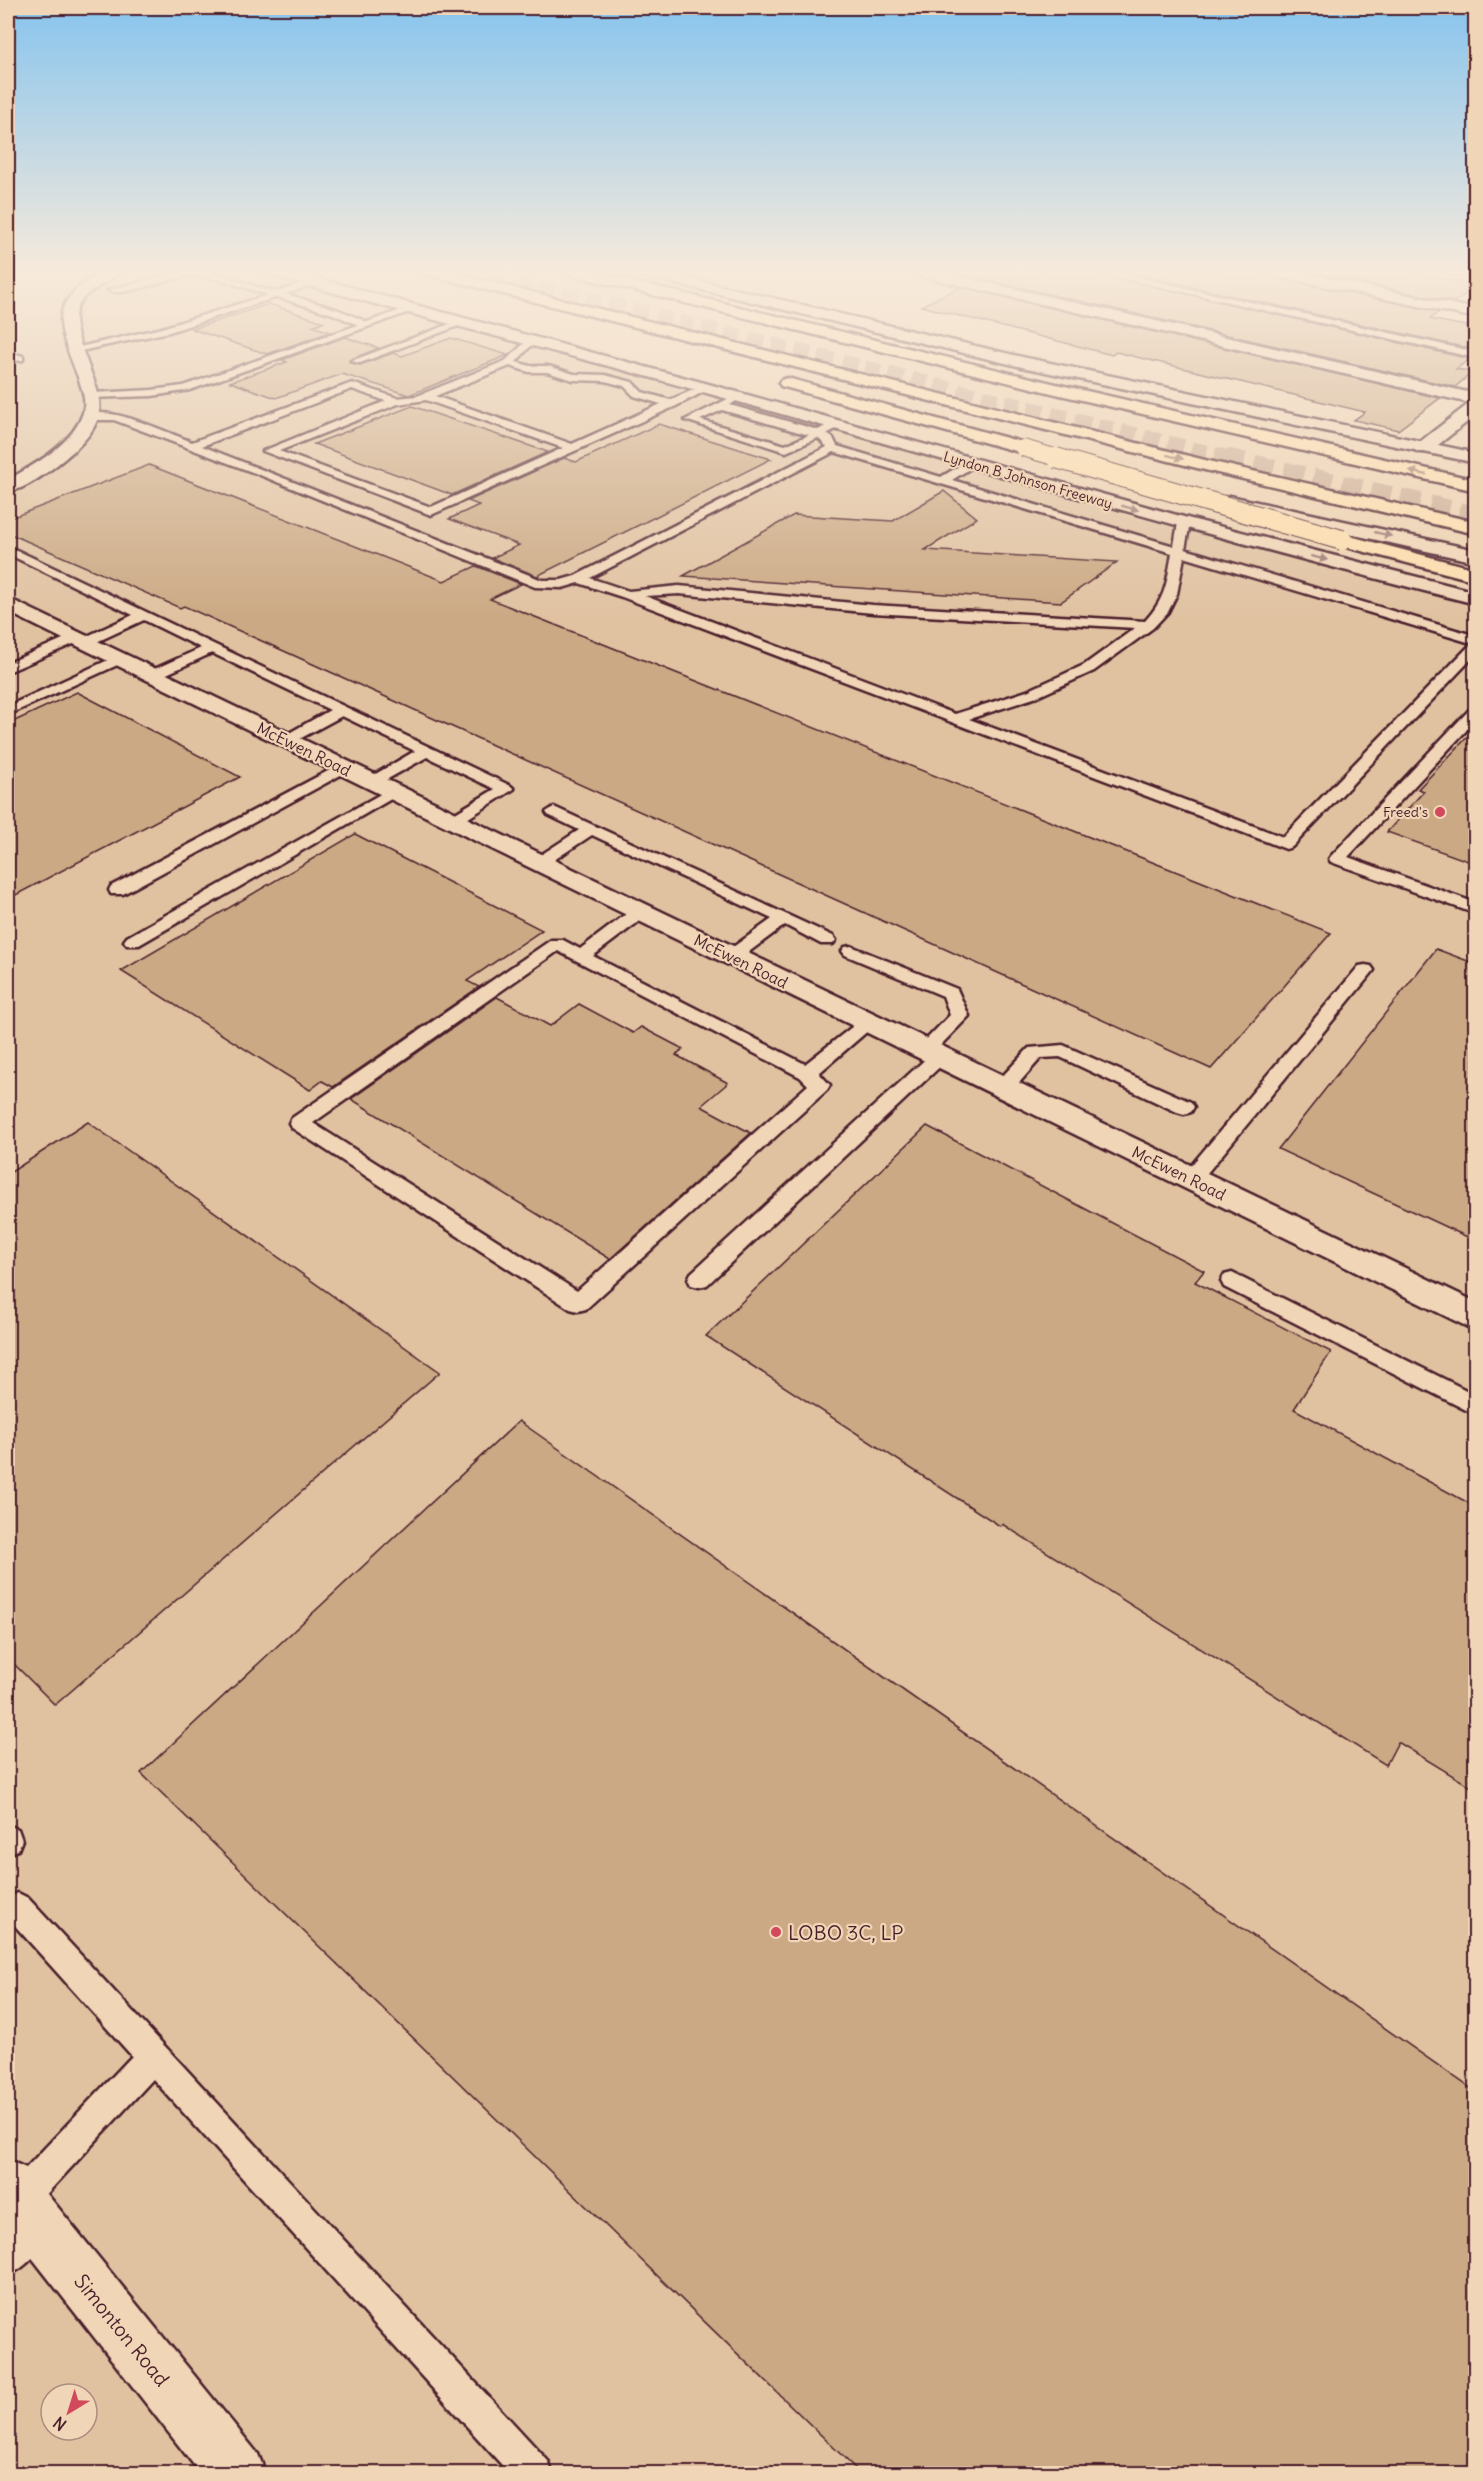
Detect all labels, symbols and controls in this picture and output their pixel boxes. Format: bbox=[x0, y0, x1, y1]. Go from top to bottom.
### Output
street label: Lyndon B Johnson Freeway bbox=[941, 447, 1115, 513]
one-way arrow bbox=[1166, 453, 1184, 463]
one-way arrow bbox=[1409, 468, 1428, 477]
one-way arrow bbox=[1121, 504, 1139, 514]
one-way arrow bbox=[1373, 530, 1392, 539]
one-way arrow bbox=[1309, 554, 1328, 564]
street label: McEwen Road bbox=[254, 718, 354, 780]
place label: Freed's bbox=[1383, 803, 1428, 821]
marker: Freed's bbox=[1433, 805, 1447, 819]
street label: McEwen Road bbox=[691, 930, 791, 992]
street label: McEwen Road bbox=[1129, 1142, 1229, 1204]
place label: LOBO 3C, LP bbox=[788, 1920, 903, 1945]
marker: LOBO 3C, LP bbox=[769, 1925, 783, 1939]
street label: Simonton Road bbox=[69, 2269, 175, 2391]
north arrow bbox=[39, 2382, 99, 2442]
text: N bbox=[49, 2413, 70, 2435]

